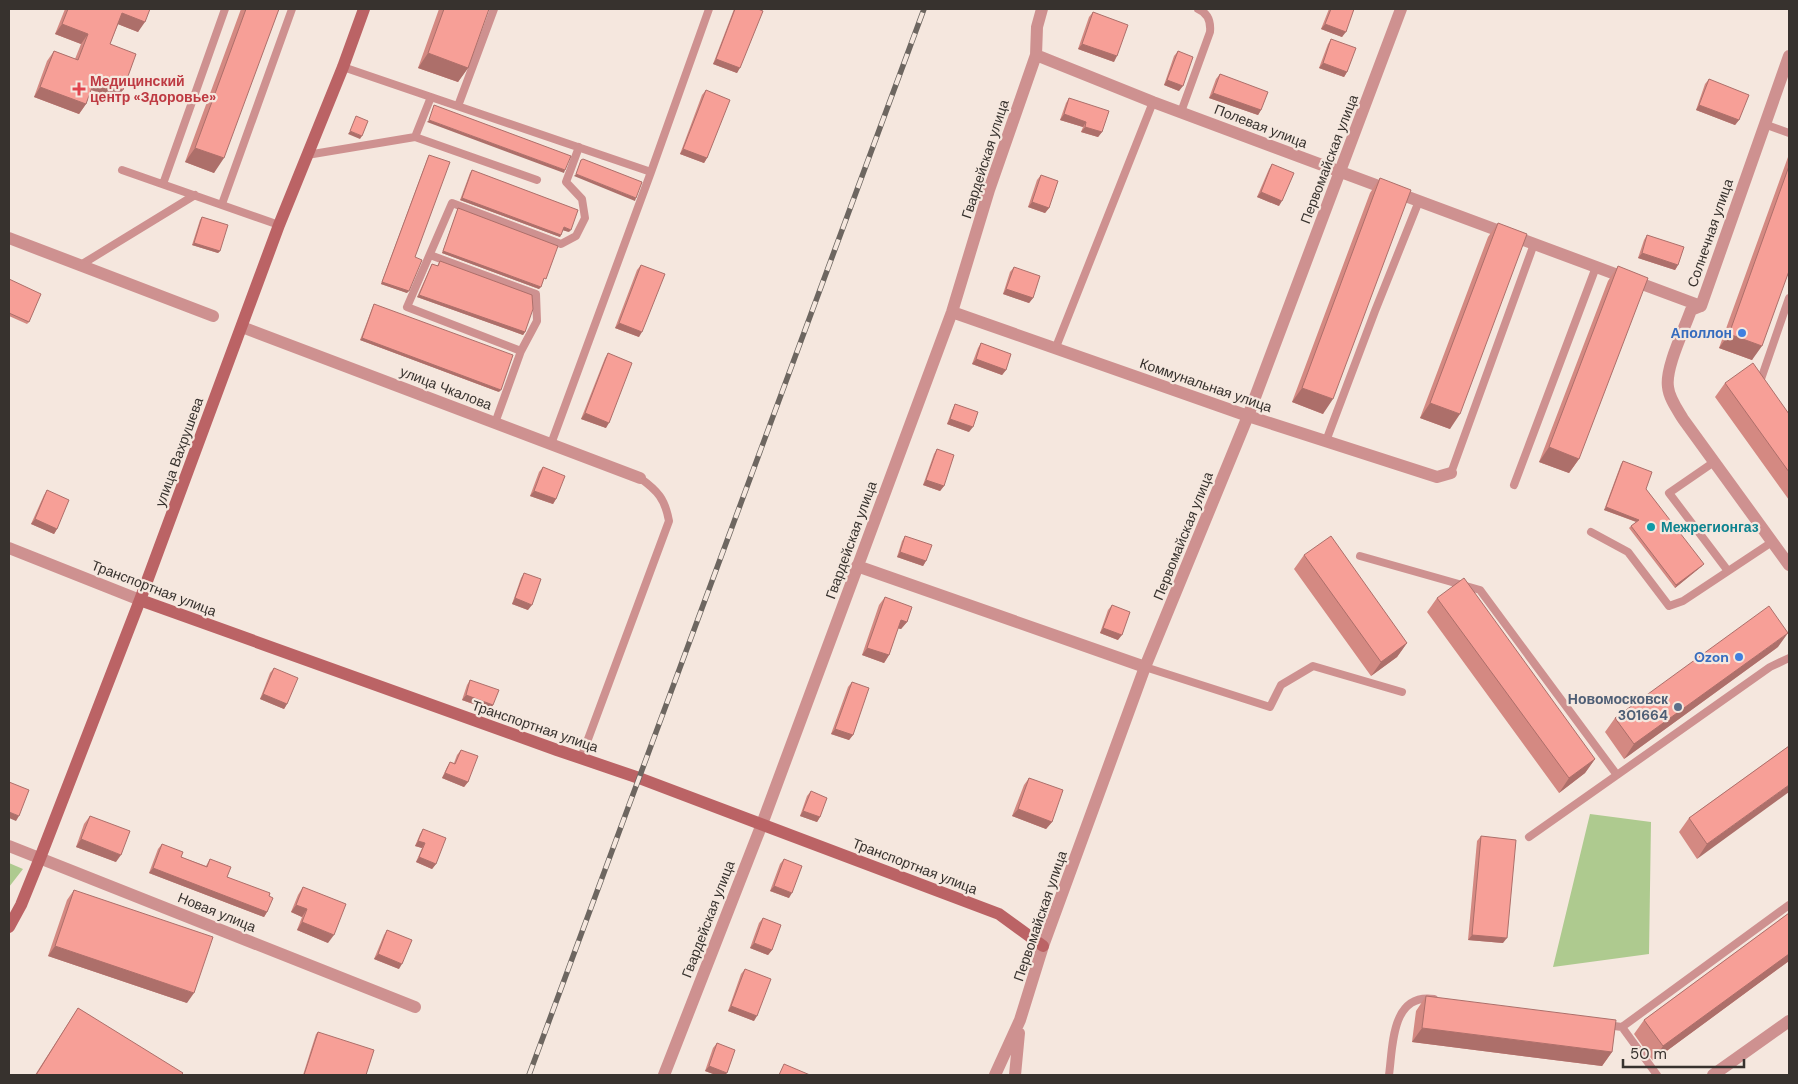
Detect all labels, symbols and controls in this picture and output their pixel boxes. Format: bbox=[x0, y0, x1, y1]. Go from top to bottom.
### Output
place label: Медицинский центр «Здоровье» bbox=[90, 72, 216, 106]
marker: Медицинский центр «Здоровье» bbox=[72, 82, 86, 96]
street label: Первомайская улица bbox=[1296, 92, 1362, 226]
street label: Гвардейская улица bbox=[957, 97, 1013, 221]
street label: Полевая улица bbox=[1212, 100, 1310, 152]
street label: Солнечная улица bbox=[1683, 176, 1737, 290]
place label: Аполлон bbox=[1671, 324, 1732, 342]
marker: Аполлон bbox=[1736, 327, 1748, 339]
street label: Коммунальная улица bbox=[1138, 354, 1275, 416]
street label: улица Чкалова bbox=[398, 362, 495, 414]
street label: улица Вахрушева bbox=[151, 395, 207, 509]
street label: Первомайская улица bbox=[1149, 469, 1217, 603]
street label: Гвардейская улица bbox=[821, 478, 881, 601]
place label: Межрегионгаз bbox=[1661, 518, 1759, 536]
marker: Межрегионгаз bbox=[1645, 521, 1657, 533]
street label: Транспортная улица bbox=[89, 556, 219, 620]
place label: Ozon bbox=[1694, 648, 1729, 666]
marker: Ozon bbox=[1733, 651, 1745, 663]
place label: Новомосковск 301664 bbox=[1568, 690, 1669, 724]
street label: Транспортная улица bbox=[469, 696, 601, 756]
marker: Новомосковск 301664 bbox=[1672, 701, 1684, 713]
street label: Транспортная улица bbox=[850, 834, 980, 898]
street label: Первомайская улица bbox=[1009, 848, 1071, 984]
street label: Гвардейская улица bbox=[677, 858, 739, 980]
street label: Новая улица bbox=[175, 888, 259, 936]
scale bar bbox=[1623, 1036, 1744, 1068]
text: 50 m bbox=[1630, 1044, 1667, 1064]

